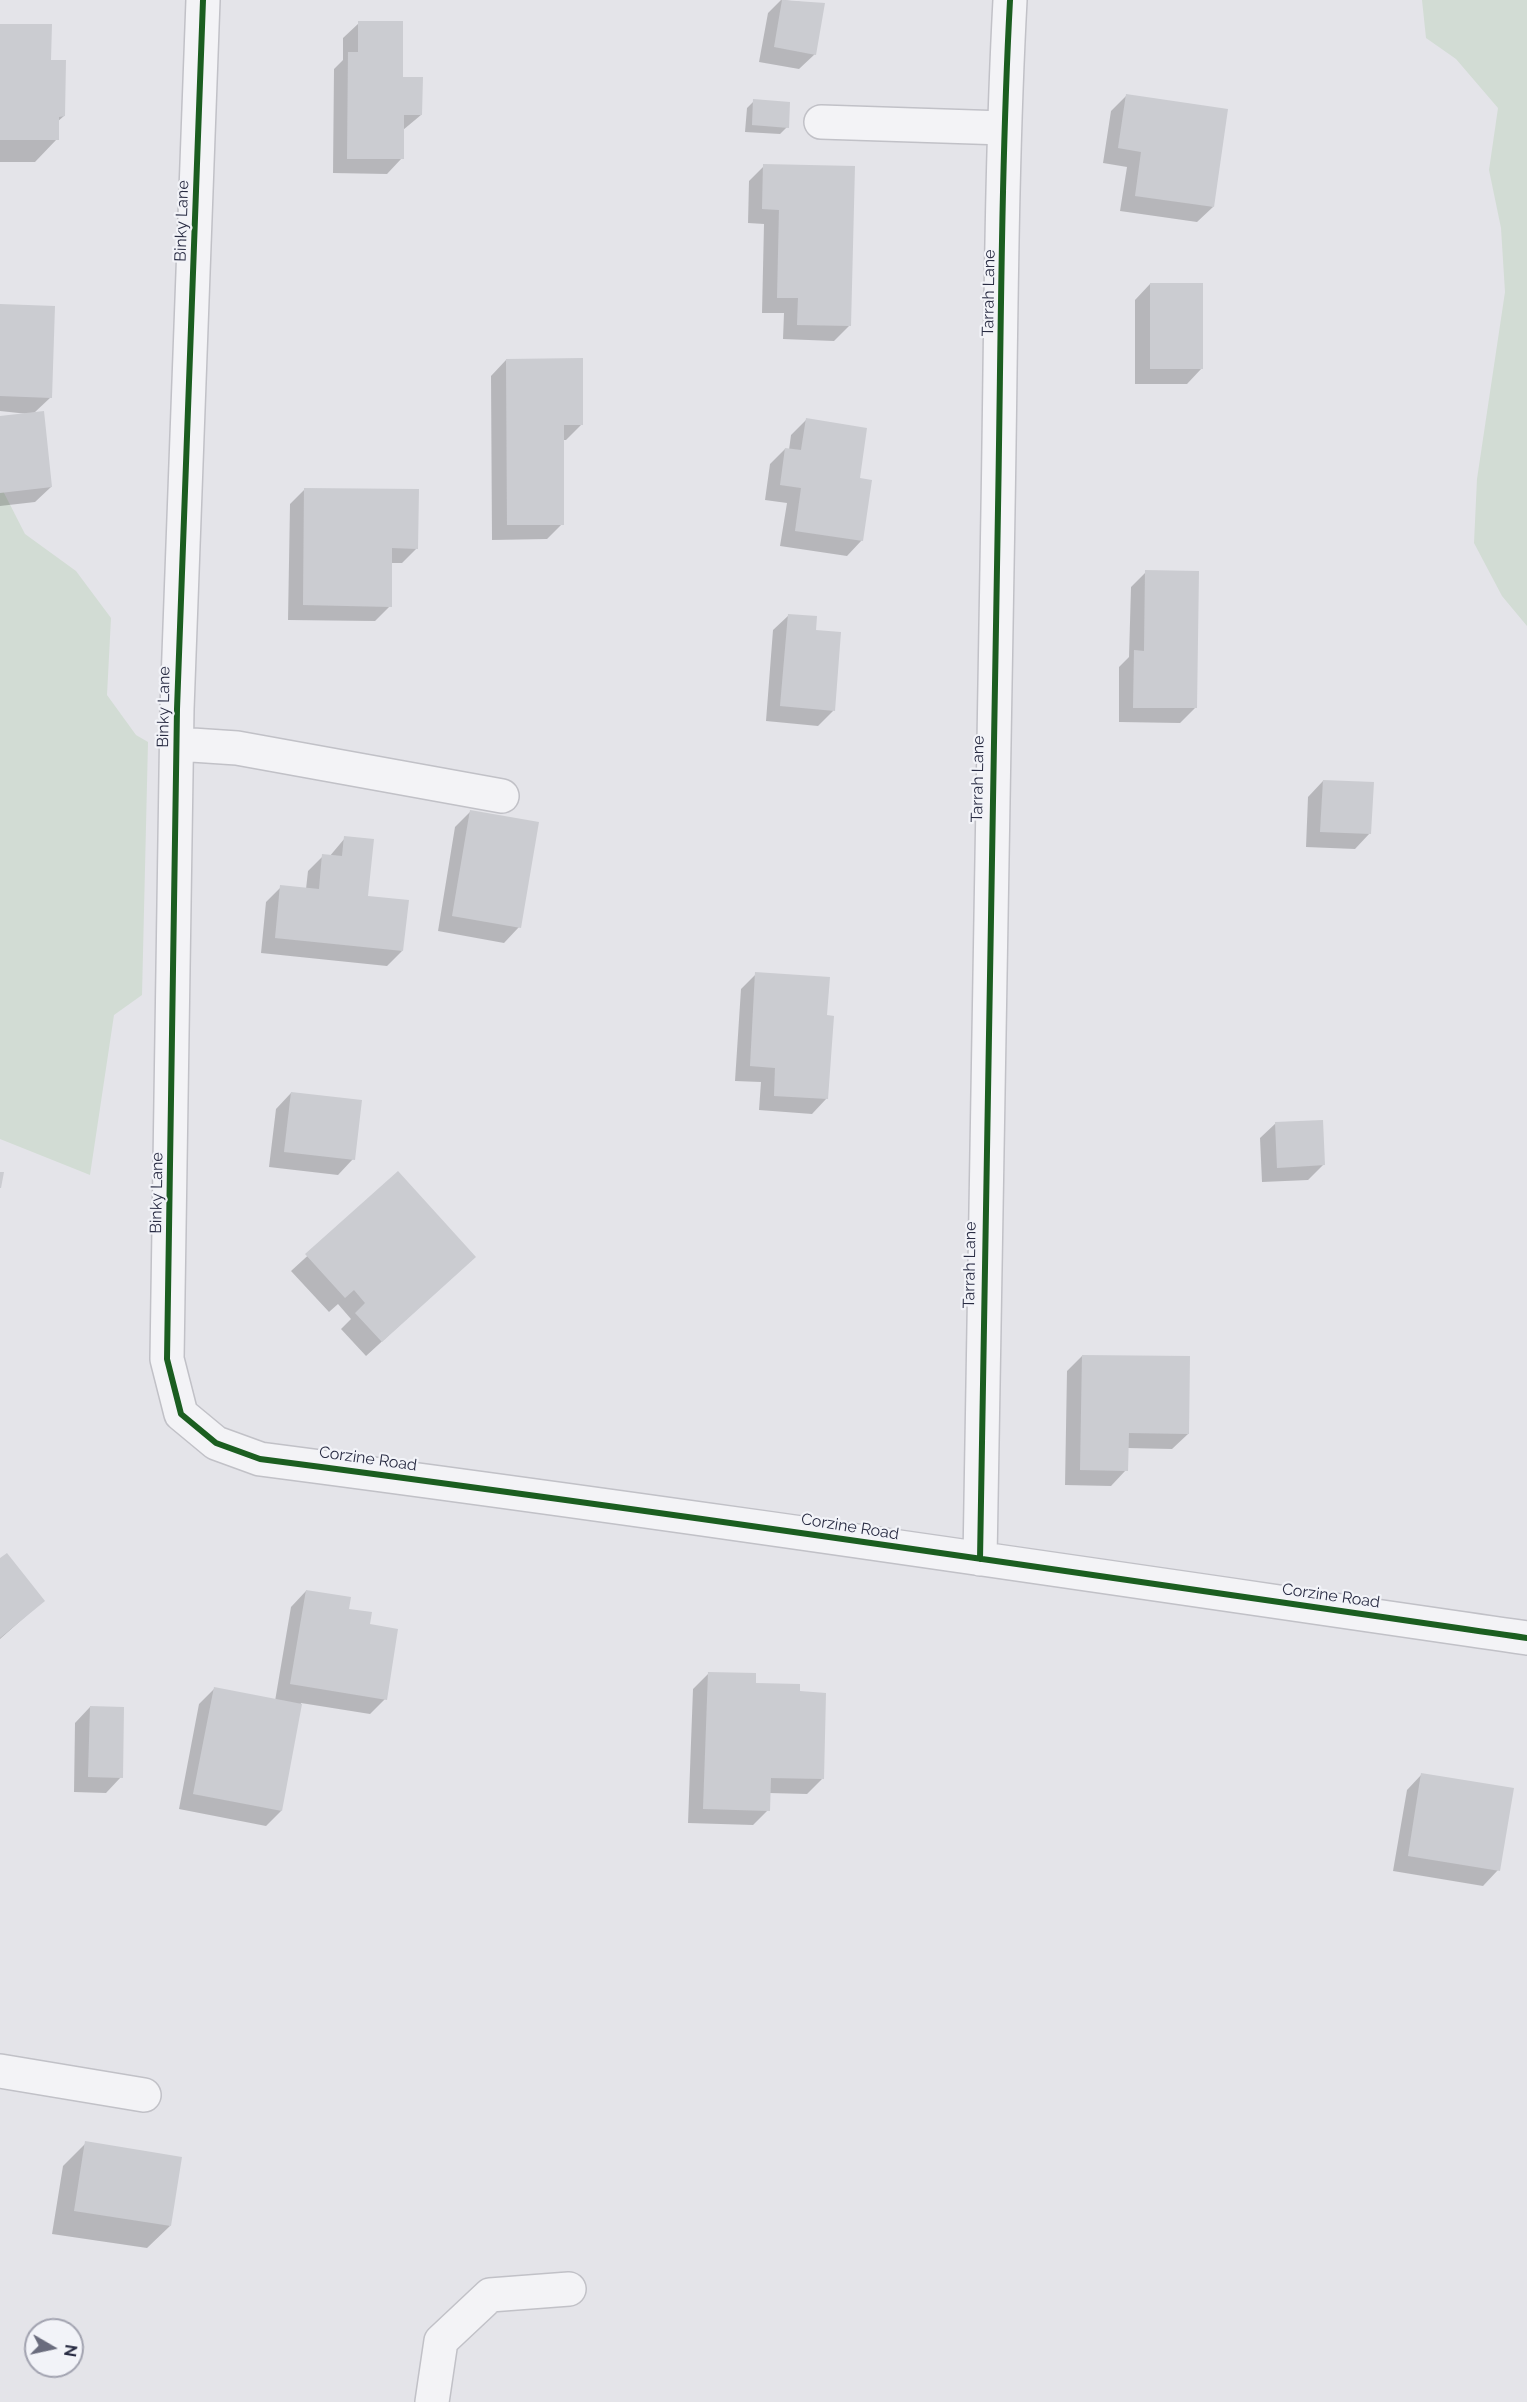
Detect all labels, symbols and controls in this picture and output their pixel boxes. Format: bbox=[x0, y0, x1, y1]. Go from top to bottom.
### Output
street label: Binky Lane bbox=[171, 180, 193, 262]
street label: Tarrah Lane bbox=[979, 249, 999, 337]
street label: Binky Lane bbox=[154, 666, 174, 748]
street label: Tarrah Lane bbox=[968, 735, 988, 823]
street label: Binky Lane bbox=[147, 1152, 167, 1234]
street label: Tarrah Lane bbox=[960, 1221, 980, 1309]
street label: Corzine Road bbox=[318, 1443, 418, 1475]
street label: Corzine Road bbox=[800, 1510, 900, 1544]
street label: Corzine Road bbox=[1281, 1580, 1381, 1612]
north arrow bbox=[24, 2318, 84, 2378]
text: N bbox=[60, 2343, 81, 2358]

